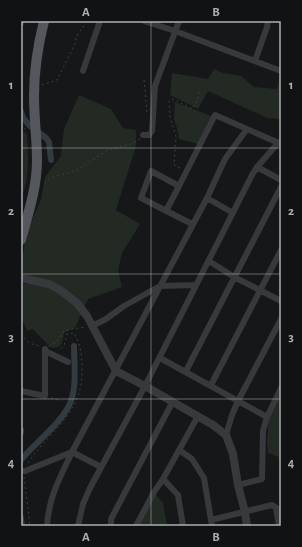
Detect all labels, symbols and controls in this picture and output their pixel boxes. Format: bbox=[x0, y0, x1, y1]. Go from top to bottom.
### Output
text: A bbox=[82, 6, 90, 19]
text: B bbox=[212, 6, 220, 19]
text: 1 bbox=[9, 79, 13, 92]
text: 1 bbox=[289, 79, 293, 92]
text: 2 bbox=[8, 205, 14, 218]
text: 2 bbox=[288, 205, 294, 218]
text: 3 bbox=[8, 331, 14, 344]
text: 3 bbox=[288, 331, 294, 344]
text: 4 bbox=[8, 457, 15, 470]
text: 4 bbox=[288, 457, 295, 470]
text: A bbox=[82, 531, 90, 544]
text: B bbox=[212, 531, 220, 544]

